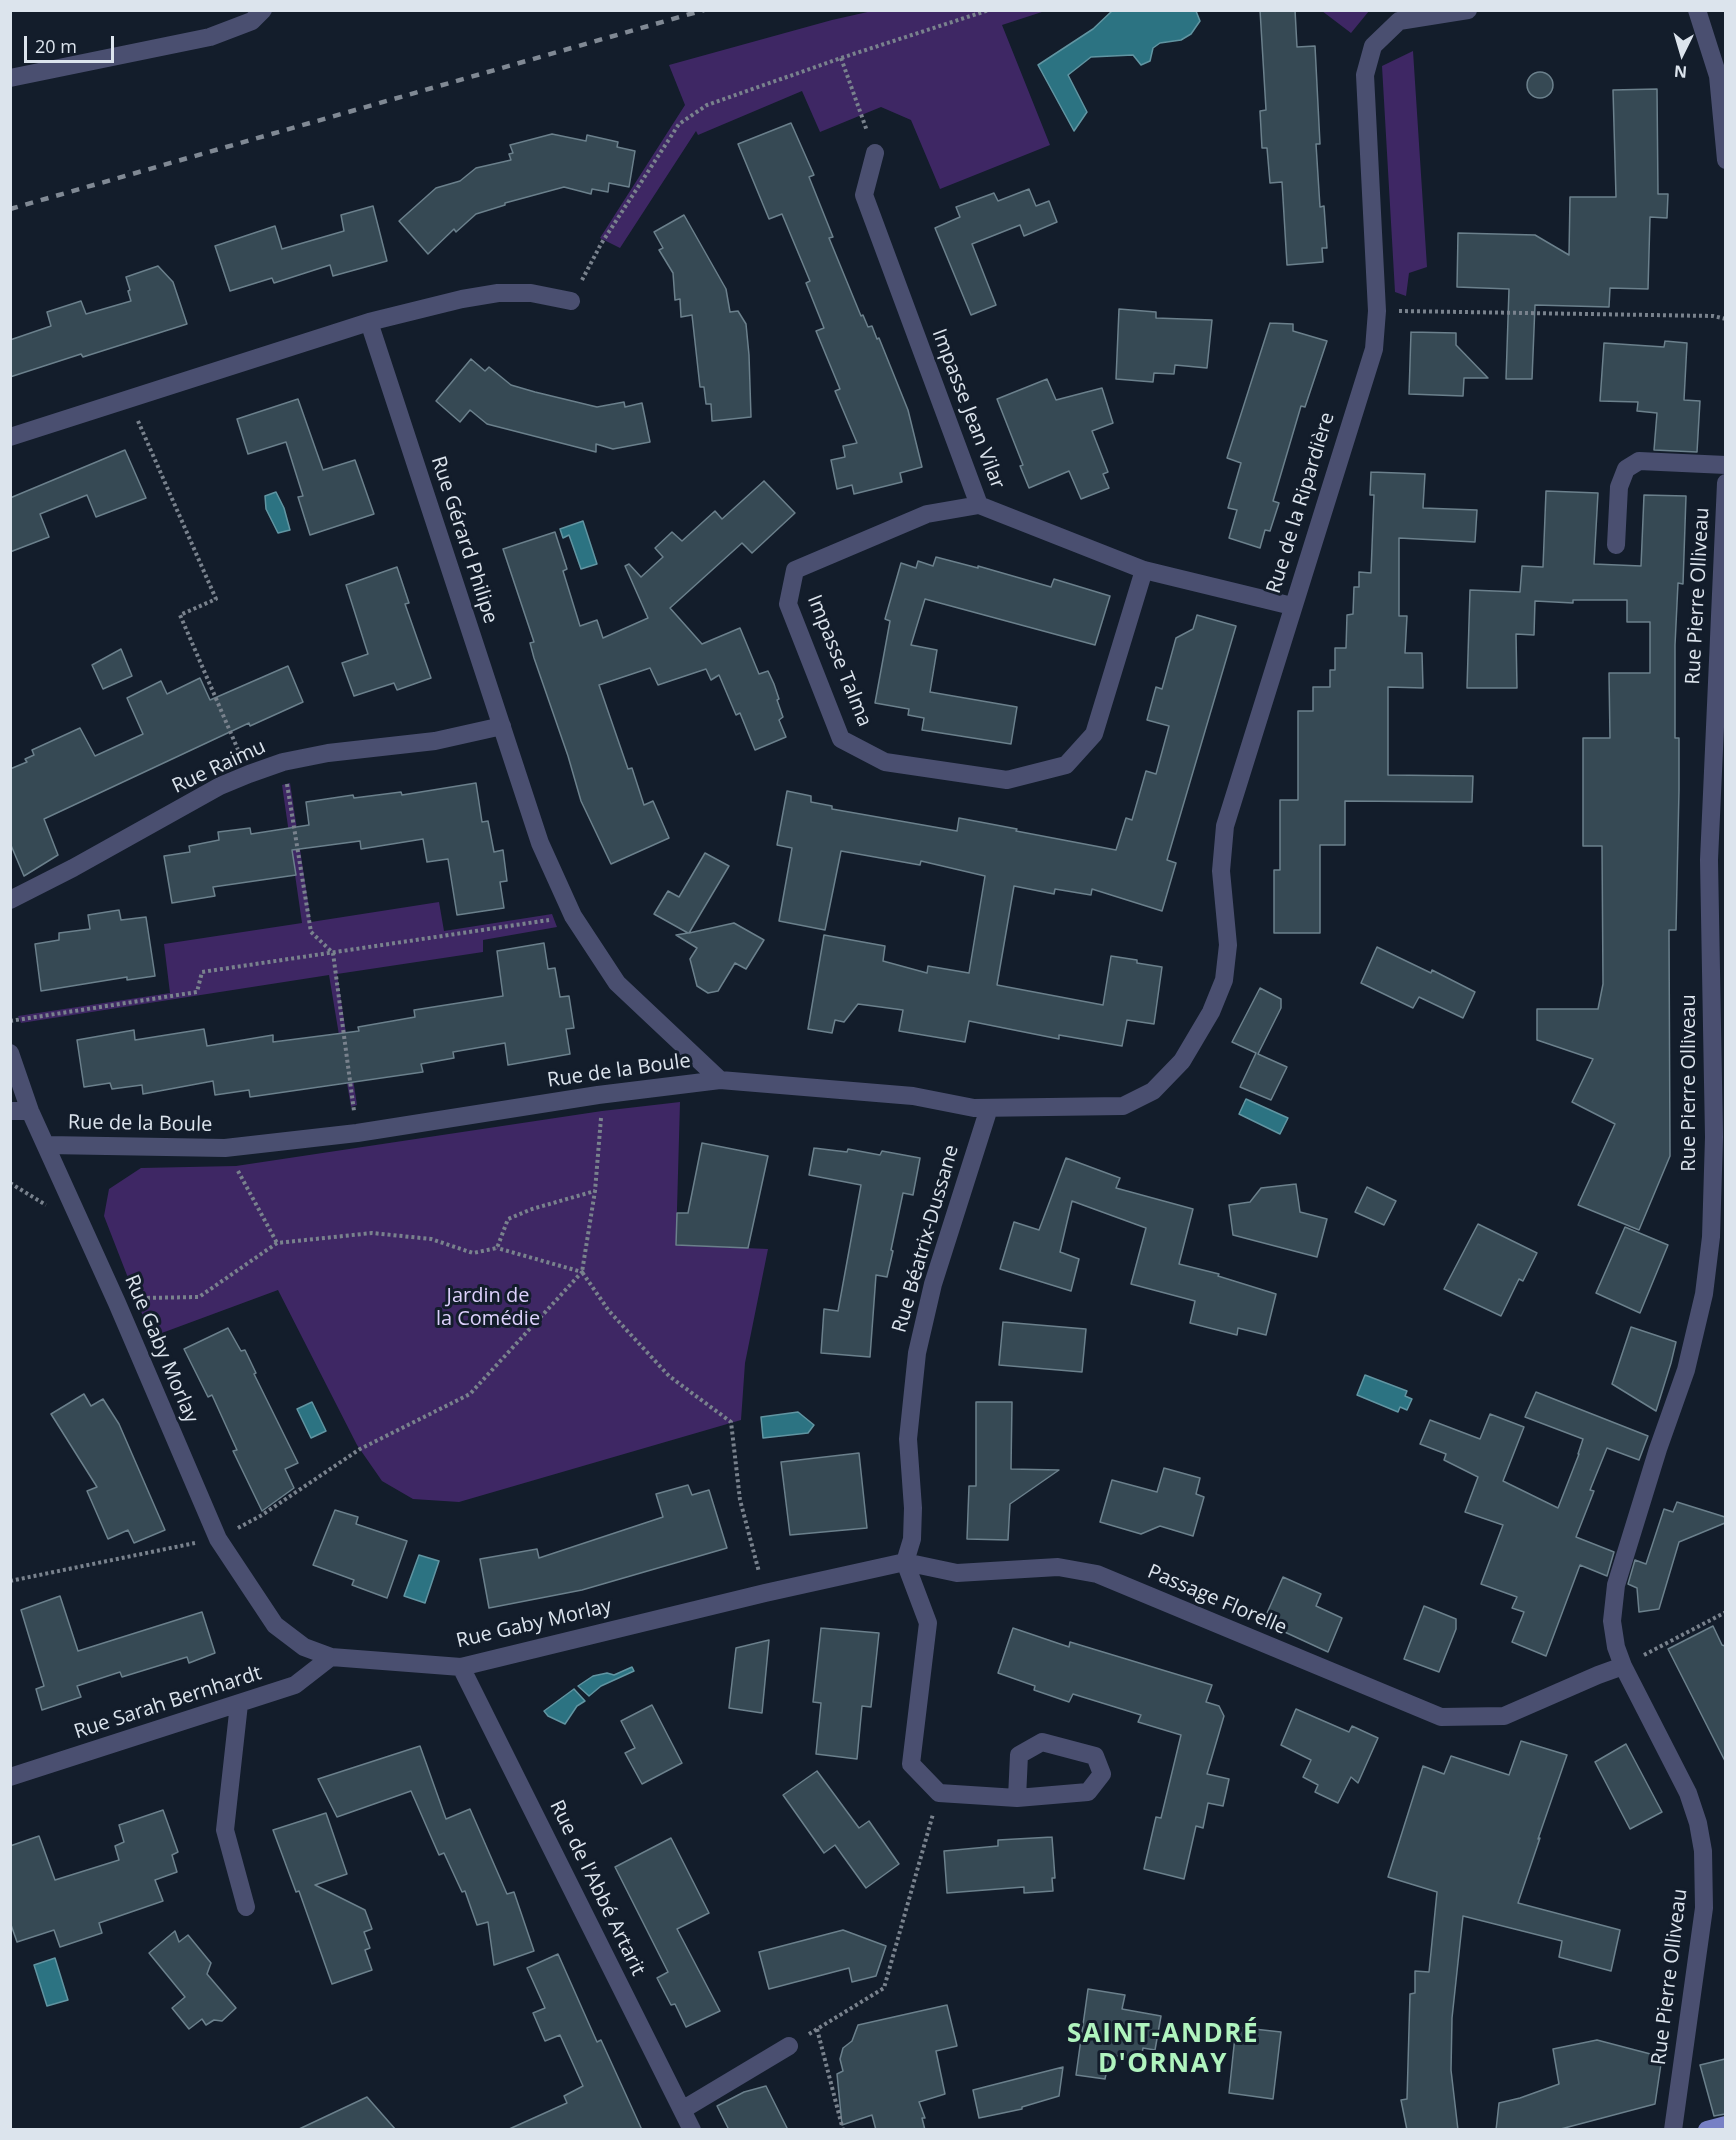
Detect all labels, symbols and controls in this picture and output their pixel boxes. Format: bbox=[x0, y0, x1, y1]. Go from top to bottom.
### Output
scale bar bbox=[27, 24, 117, 62]
north arrow bbox=[1652, 24, 1712, 84]
text: 20 m bbox=[35, 34, 77, 58]
text: N bbox=[1673, 60, 1688, 83]
street label: Impasse Jean Vilar bbox=[926, 326, 1010, 492]
street label: Rue de la Ripardière bbox=[1262, 410, 1340, 596]
street label: Rue Gérard Philipe bbox=[426, 453, 502, 627]
street label: Rue Pierre Olliveau bbox=[1681, 507, 1715, 685]
street label: Impasse Talma bbox=[802, 592, 876, 730]
street label: Rue Raimu bbox=[168, 735, 270, 799]
street label: Rue Pierre Olliveau bbox=[1677, 994, 1701, 1172]
street label: Rue de la Boule bbox=[546, 1049, 692, 1093]
street label: Rue de la Boule bbox=[68, 1111, 212, 1137]
street label: Rue Béatrix-Dussane bbox=[888, 1142, 964, 1336]
street label: Rue Gaby Morlay bbox=[119, 1271, 203, 1427]
park label: Jardin de la Comédie bbox=[436, 1284, 540, 1331]
street label: Passage Florelle bbox=[1144, 1560, 1290, 1640]
street label: Rue Gaby Morlay bbox=[454, 1594, 614, 1654]
street label: Rue Sarah Bernhardt bbox=[71, 1661, 265, 1745]
street label: Rue de l'Abbé Artarit bbox=[544, 1796, 650, 1980]
street label: Rue Pierre Olliveau bbox=[1647, 1887, 1693, 2067]
district label: SAINT-ANDRÉ D'ORNAY bbox=[1067, 2019, 1259, 2080]

